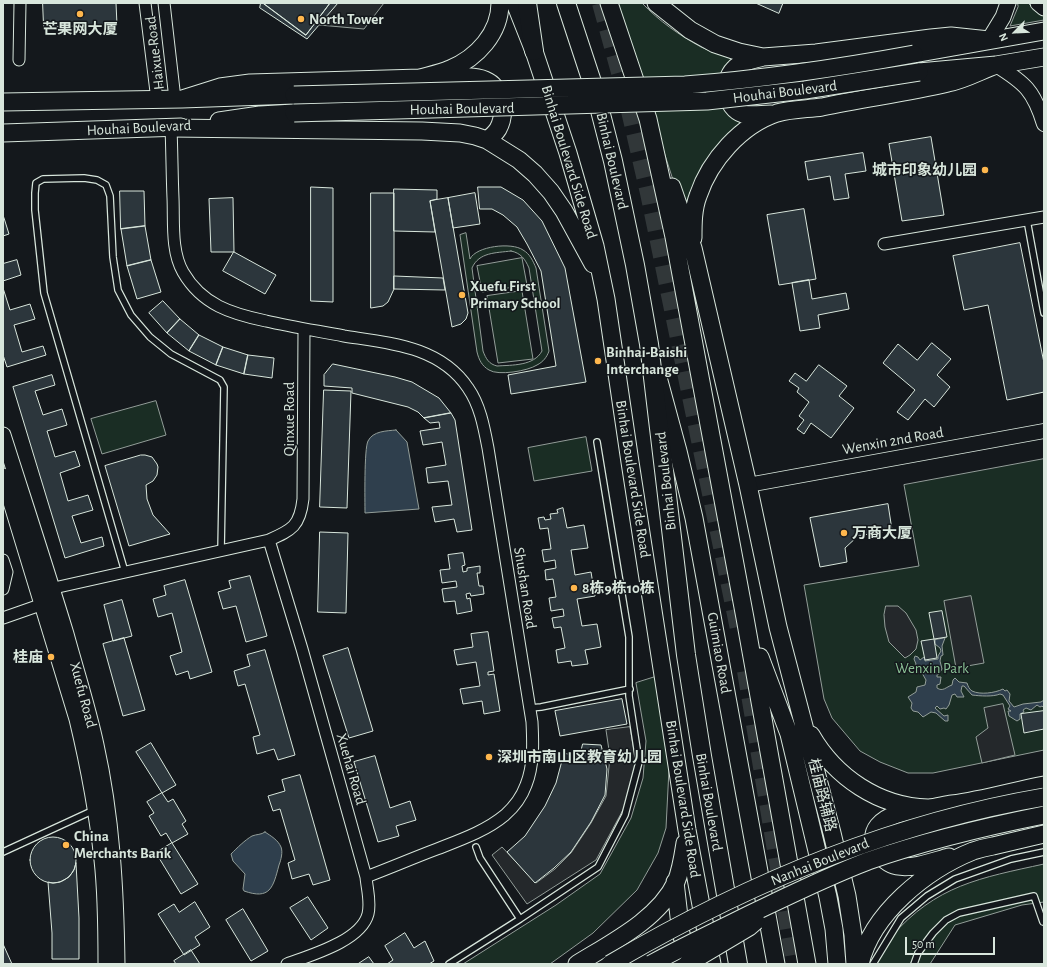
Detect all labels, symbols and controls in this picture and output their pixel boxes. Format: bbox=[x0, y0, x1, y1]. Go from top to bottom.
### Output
marker: 芒果网大厦 bbox=[75, 9, 85, 19]
place label: North Tower bbox=[309, 10, 383, 28]
north arrow bbox=[995, 12, 1035, 52]
marker: North Tower bbox=[296, 14, 306, 24]
street label: Haixue Road bbox=[142, 15, 168, 91]
place label: 芒果网大厦 bbox=[43, 20, 117, 38]
text: N bbox=[997, 31, 1010, 43]
street label: Houhai Boulevard bbox=[732, 77, 838, 107]
street label: Binhai Boulevard Side Road bbox=[537, 83, 601, 241]
street label: Houhai Boulevard bbox=[409, 99, 515, 119]
street label: Binhai Boulevard bbox=[592, 111, 632, 211]
street label: Houhai Boulevard bbox=[86, 116, 192, 140]
place label: 城市印象幼儿园 bbox=[872, 161, 977, 179]
marker: 城市印象幼儿园 bbox=[980, 165, 990, 175]
place label: Xuefu First Primary School bbox=[470, 277, 561, 312]
marker: Xuefu First Primary School bbox=[457, 290, 467, 300]
place label: Binhai-Baishi Interchange bbox=[606, 343, 687, 378]
marker: Binhai-Baishi Interchange bbox=[593, 356, 603, 366]
street label: Qinxue Road bbox=[280, 382, 298, 456]
street label: Binhai Boulevard Side Road bbox=[612, 399, 654, 559]
street label: Wenxin 2nd Road bbox=[841, 423, 945, 459]
street label: Binhai Boulevard bbox=[652, 431, 680, 531]
place label: 万商大厦 bbox=[852, 524, 912, 542]
marker: 万商大厦 bbox=[839, 528, 849, 538]
street label: Shushan Road bbox=[510, 546, 540, 630]
place label: 8栋9栋10栋 bbox=[582, 579, 655, 597]
marker: 8栋9栋10栋 bbox=[569, 583, 579, 593]
street label: Guimiao Road bbox=[703, 611, 735, 695]
place label: 桂庙 bbox=[13, 648, 43, 666]
marker: 桂庙 bbox=[46, 652, 56, 662]
park label: Wenxin Park bbox=[895, 659, 969, 677]
street label: Xuefu Road bbox=[66, 660, 100, 730]
street label: Binhai Boulevard Side Road bbox=[662, 719, 704, 879]
street label: Xuehai Road bbox=[332, 731, 370, 807]
place label: 深圳市南山区教育幼儿园 bbox=[497, 748, 662, 766]
marker: 深圳市南山区教育幼儿园 bbox=[484, 752, 494, 762]
street label: Binhai Boulevard bbox=[692, 752, 726, 852]
street label: 桂庙路辅路 bbox=[804, 756, 840, 834]
place label: China Merchants Bank bbox=[74, 827, 171, 862]
street label: Nanhai Boulevard bbox=[768, 834, 872, 890]
marker: China Merchants Bank bbox=[61, 840, 71, 850]
scale bar bbox=[907, 929, 997, 955]
text: 50 m bbox=[912, 938, 935, 950]

